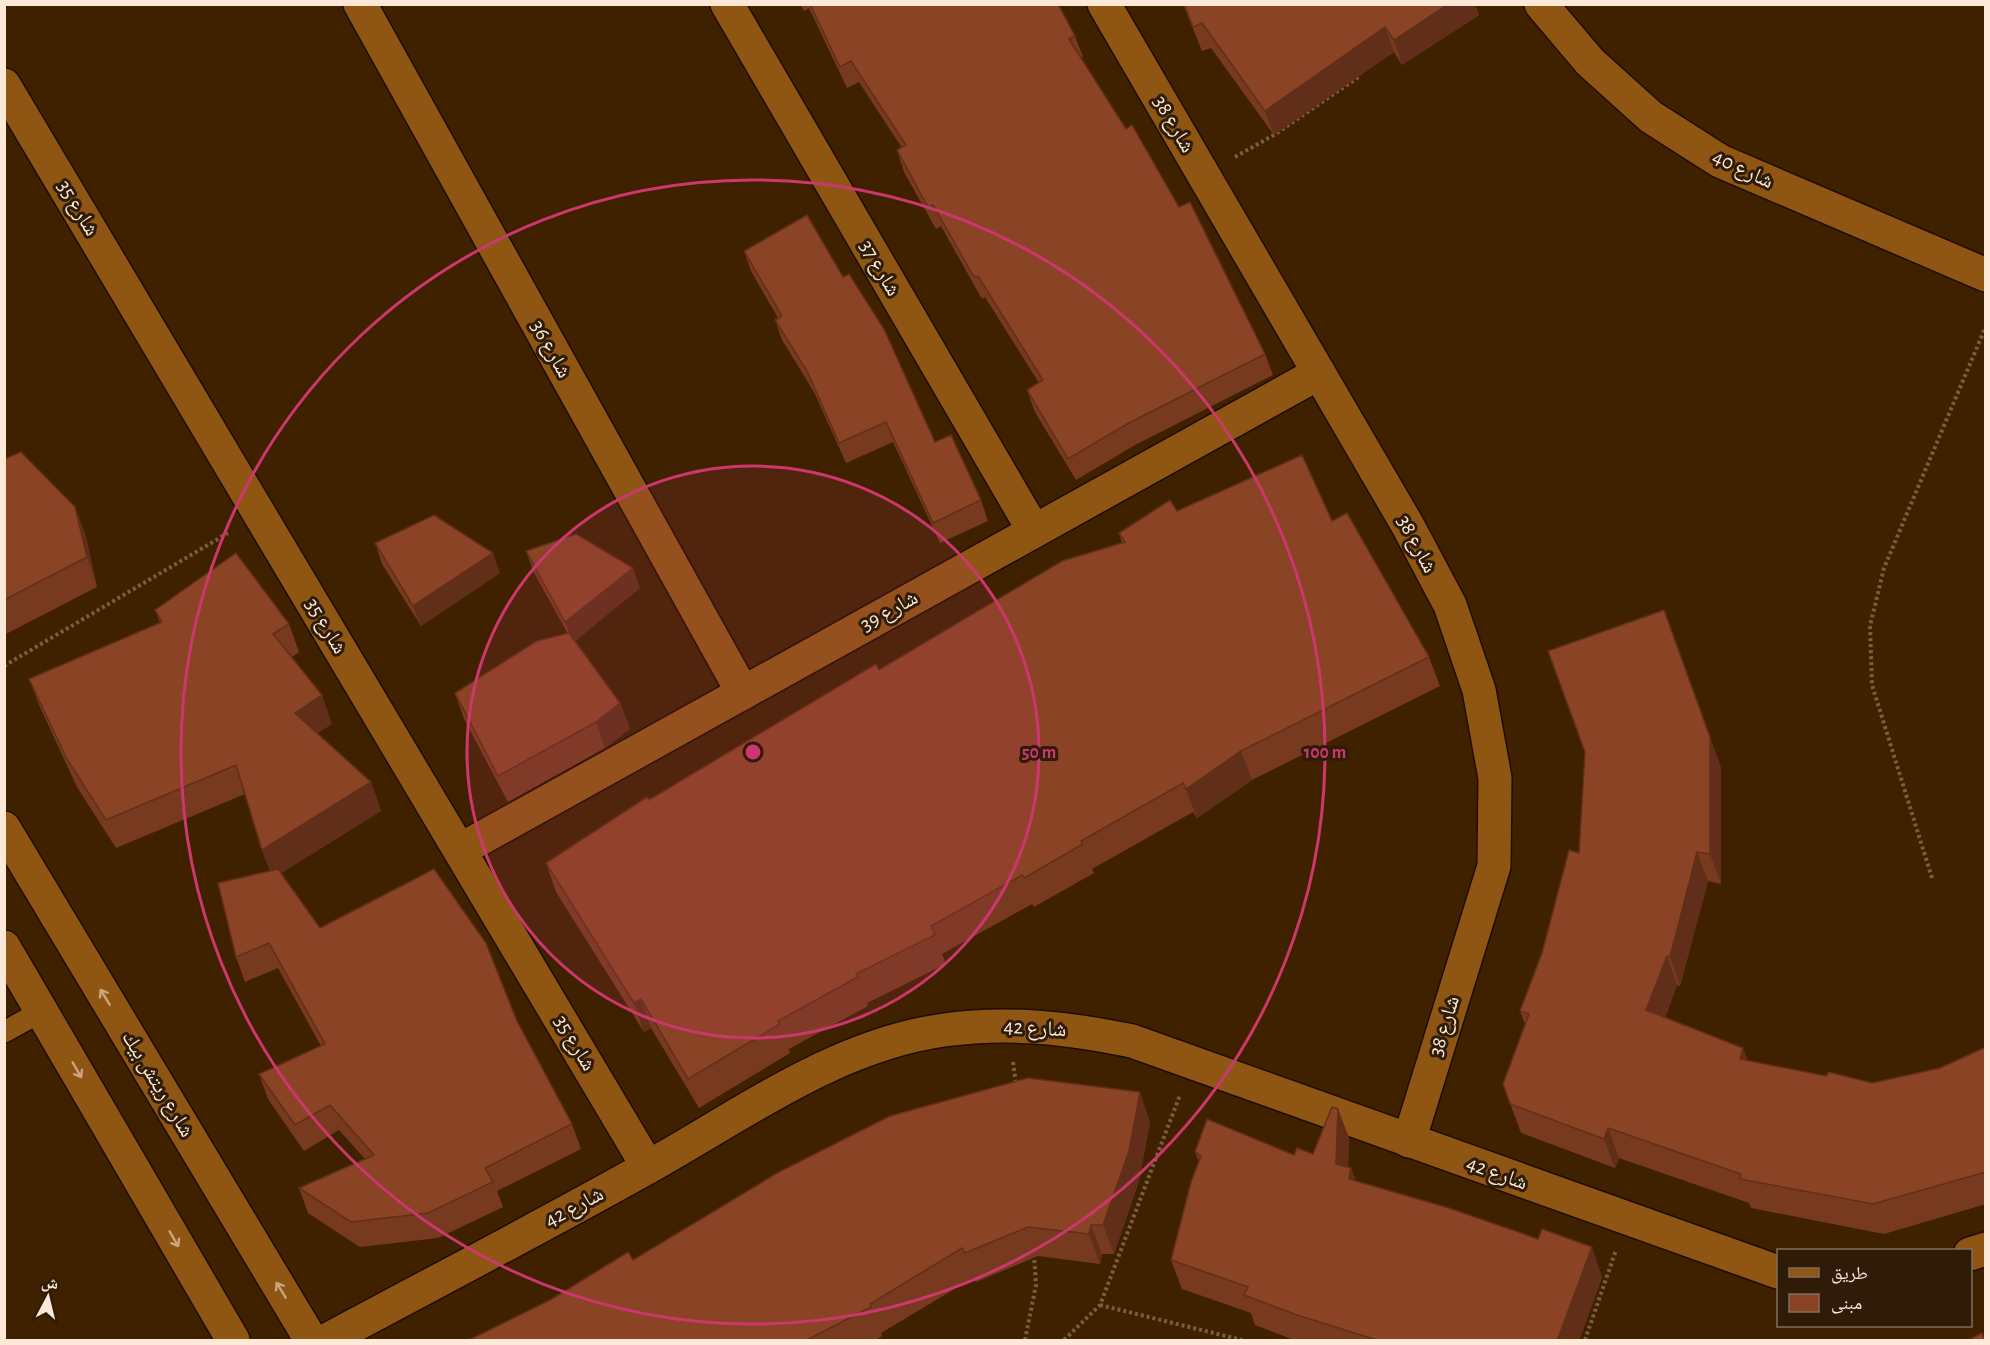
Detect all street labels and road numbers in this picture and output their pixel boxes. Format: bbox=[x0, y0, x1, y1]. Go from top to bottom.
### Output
street label: شارع 38 bbox=[1148, 92, 1199, 157]
street label: شارع 40 bbox=[1708, 146, 1777, 194]
street label: شارع 35 bbox=[52, 177, 103, 241]
street label: شارع 37 bbox=[854, 236, 904, 301]
street label: شارع 36 bbox=[525, 317, 575, 382]
street label: شارع 38 bbox=[1391, 512, 1441, 577]
street label: شارع 39 bbox=[857, 587, 922, 637]
street label: شارع 35 bbox=[300, 595, 351, 659]
street label: شارع 38 bbox=[1425, 993, 1465, 1059]
street label: شارع 35 bbox=[549, 1012, 600, 1076]
street label: شارع 42 bbox=[1003, 1016, 1067, 1042]
street label: شارع ريتش بيك bbox=[116, 1027, 198, 1142]
street label: شارع 42 bbox=[1463, 1152, 1530, 1196]
street label: شارع 42 bbox=[541, 1183, 608, 1233]

